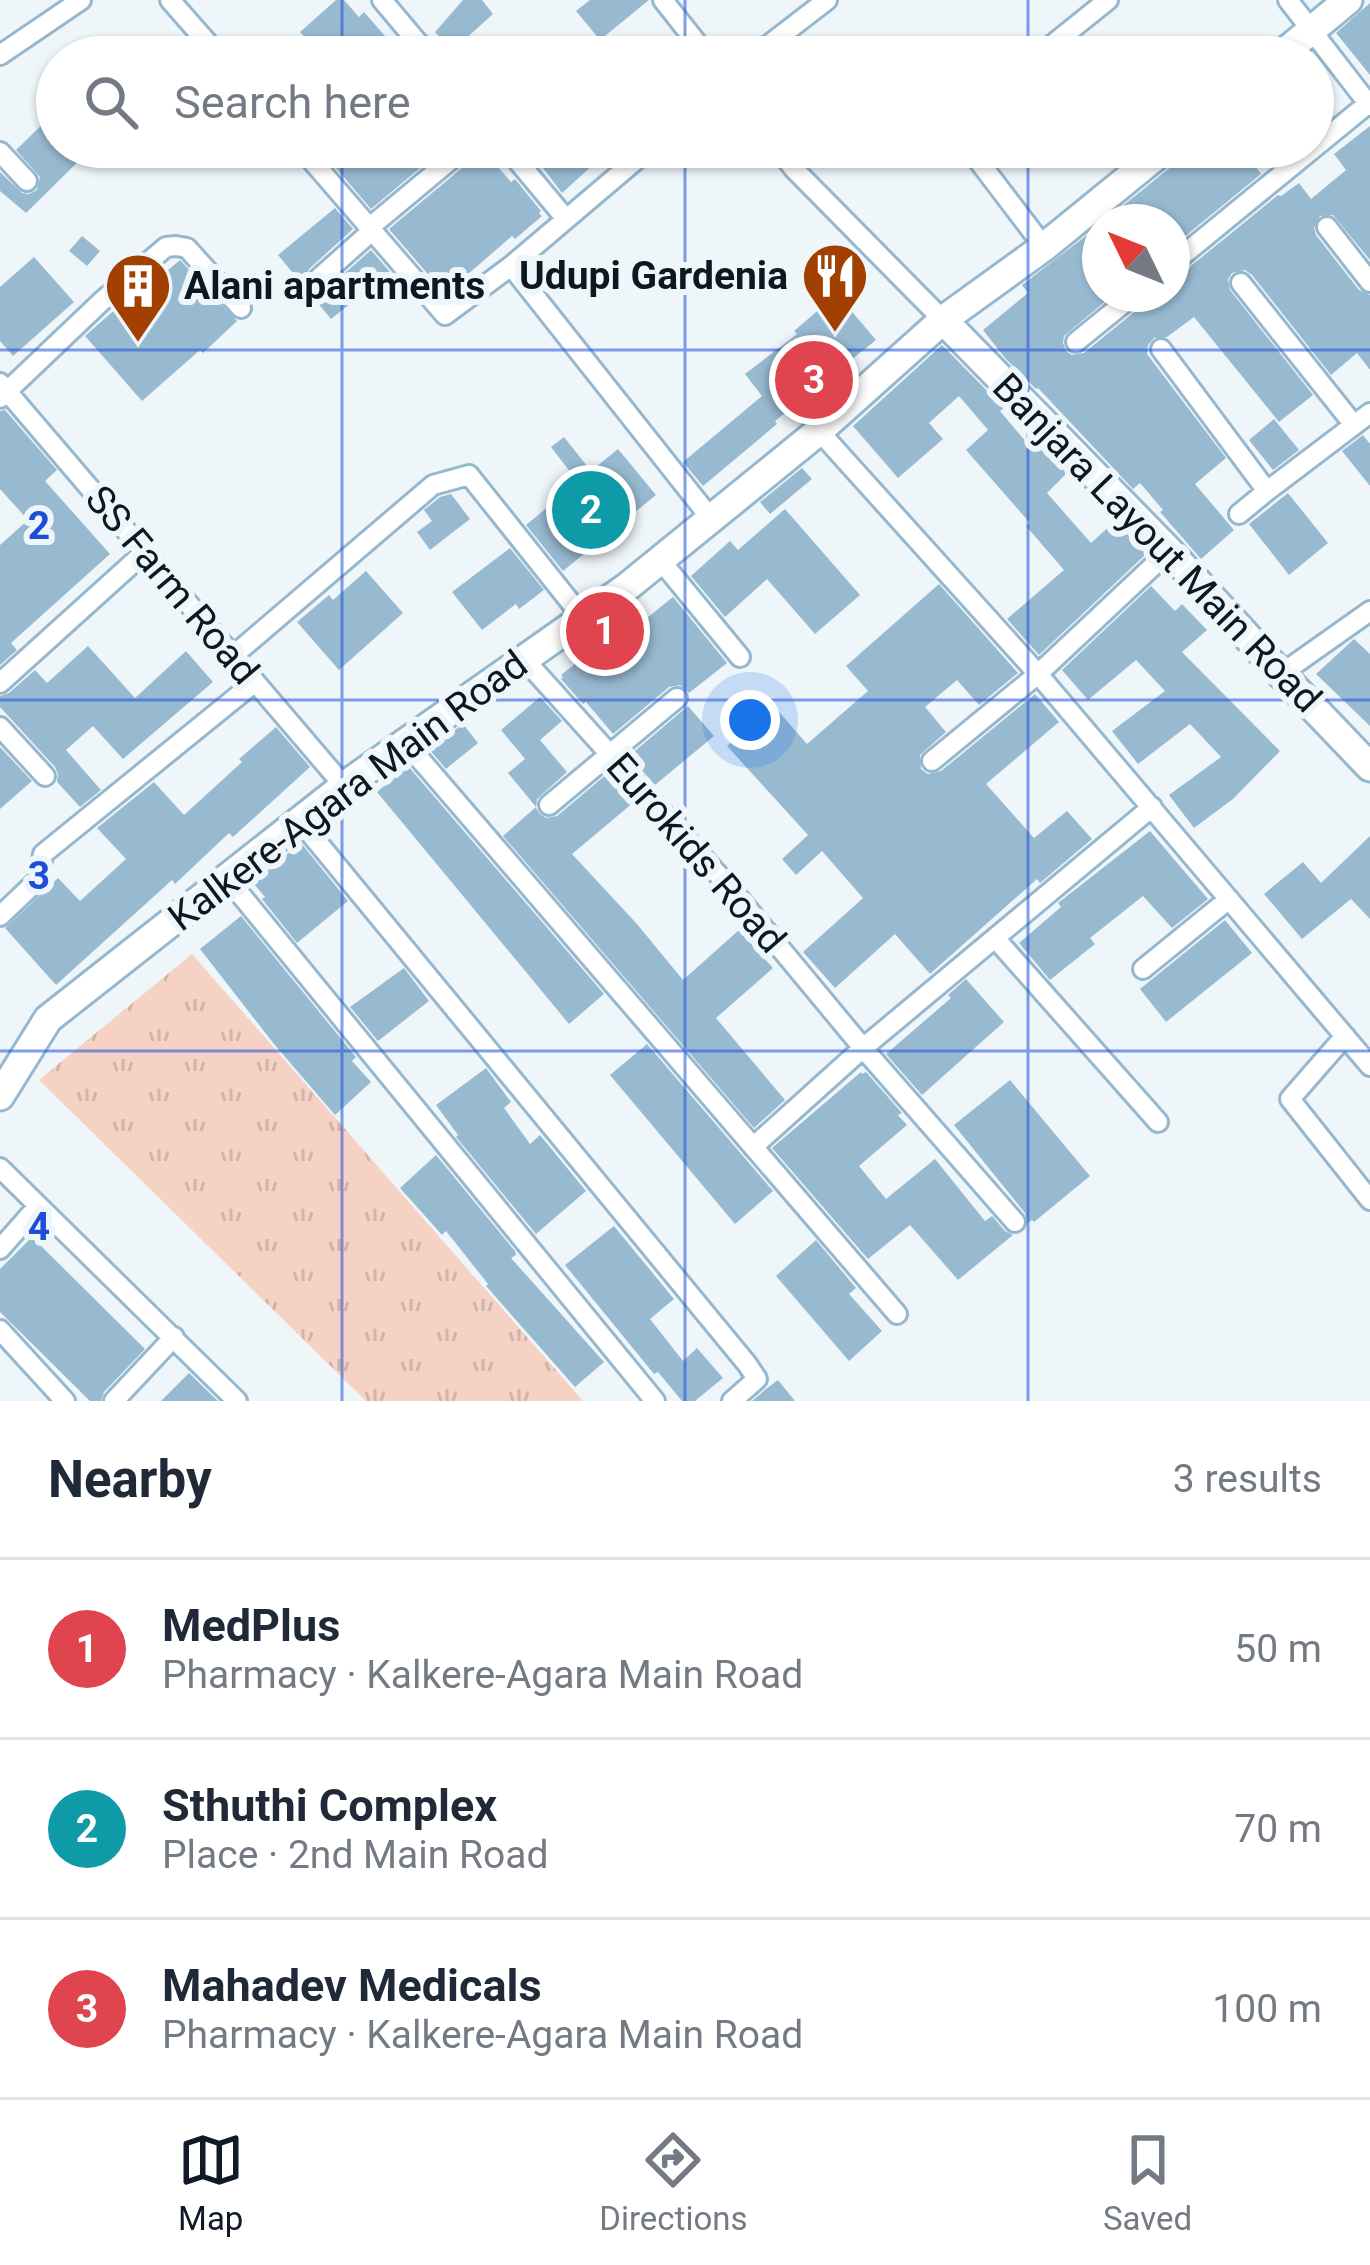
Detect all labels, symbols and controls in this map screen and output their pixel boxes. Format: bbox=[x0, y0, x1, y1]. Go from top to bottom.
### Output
search box bbox=[36, 36, 1334, 168]
icon: search bbox=[78, 69, 144, 135]
text: Search here bbox=[174, 76, 411, 129]
north arrow bbox=[1082, 204, 1190, 312]
restaurant icon: Udupi Gardenia bbox=[800, 241, 870, 335]
building icon: Alani apartments bbox=[103, 251, 173, 345]
place label: Udupi Gardenia bbox=[519, 253, 788, 299]
place label: Alani apartments bbox=[184, 263, 485, 309]
pin: 3 bbox=[775, 335, 853, 425]
street label: Banjara Layout Main Road bbox=[983, 364, 1331, 722]
pin: 2 bbox=[552, 465, 630, 555]
street label: SS Farm Road bbox=[76, 476, 268, 694]
text: 2 bbox=[28, 503, 50, 549]
pin: 1 bbox=[566, 586, 644, 676]
street label: Kalkere-Agara Main Road bbox=[160, 641, 536, 941]
your location bbox=[720, 690, 780, 750]
street label: Eurokids Road bbox=[597, 744, 795, 962]
text: 3 bbox=[28, 853, 50, 899]
text: 4 bbox=[28, 1204, 50, 1250]
text: Nearby bbox=[48, 1450, 212, 1509]
text: 3 results bbox=[1173, 1456, 1322, 1502]
text: MedPlus bbox=[162, 1599, 340, 1652]
text: 1 bbox=[76, 1626, 98, 1672]
text: 50 m bbox=[1234, 1626, 1322, 1672]
text: Pharmacy · Kalkere-Agara Main Road bbox=[162, 1652, 803, 1698]
text: Sthuthi Complex bbox=[162, 1779, 497, 1832]
text: 2 bbox=[76, 1806, 98, 1852]
text: 70 m bbox=[1234, 1806, 1322, 1852]
text: Place · 2nd Main Road bbox=[162, 1832, 549, 1878]
text: Mahadev Medicals bbox=[162, 1959, 542, 2012]
text: 3 bbox=[76, 1986, 98, 2032]
text: 100 m bbox=[1212, 1986, 1322, 2032]
text: Pharmacy · Kalkere-Agara Main Road bbox=[162, 2012, 803, 2058]
tab: Map bbox=[178, 2127, 244, 2238]
tab: Directions bbox=[599, 2127, 748, 2238]
tab: Saved bbox=[1103, 2127, 1192, 2238]

